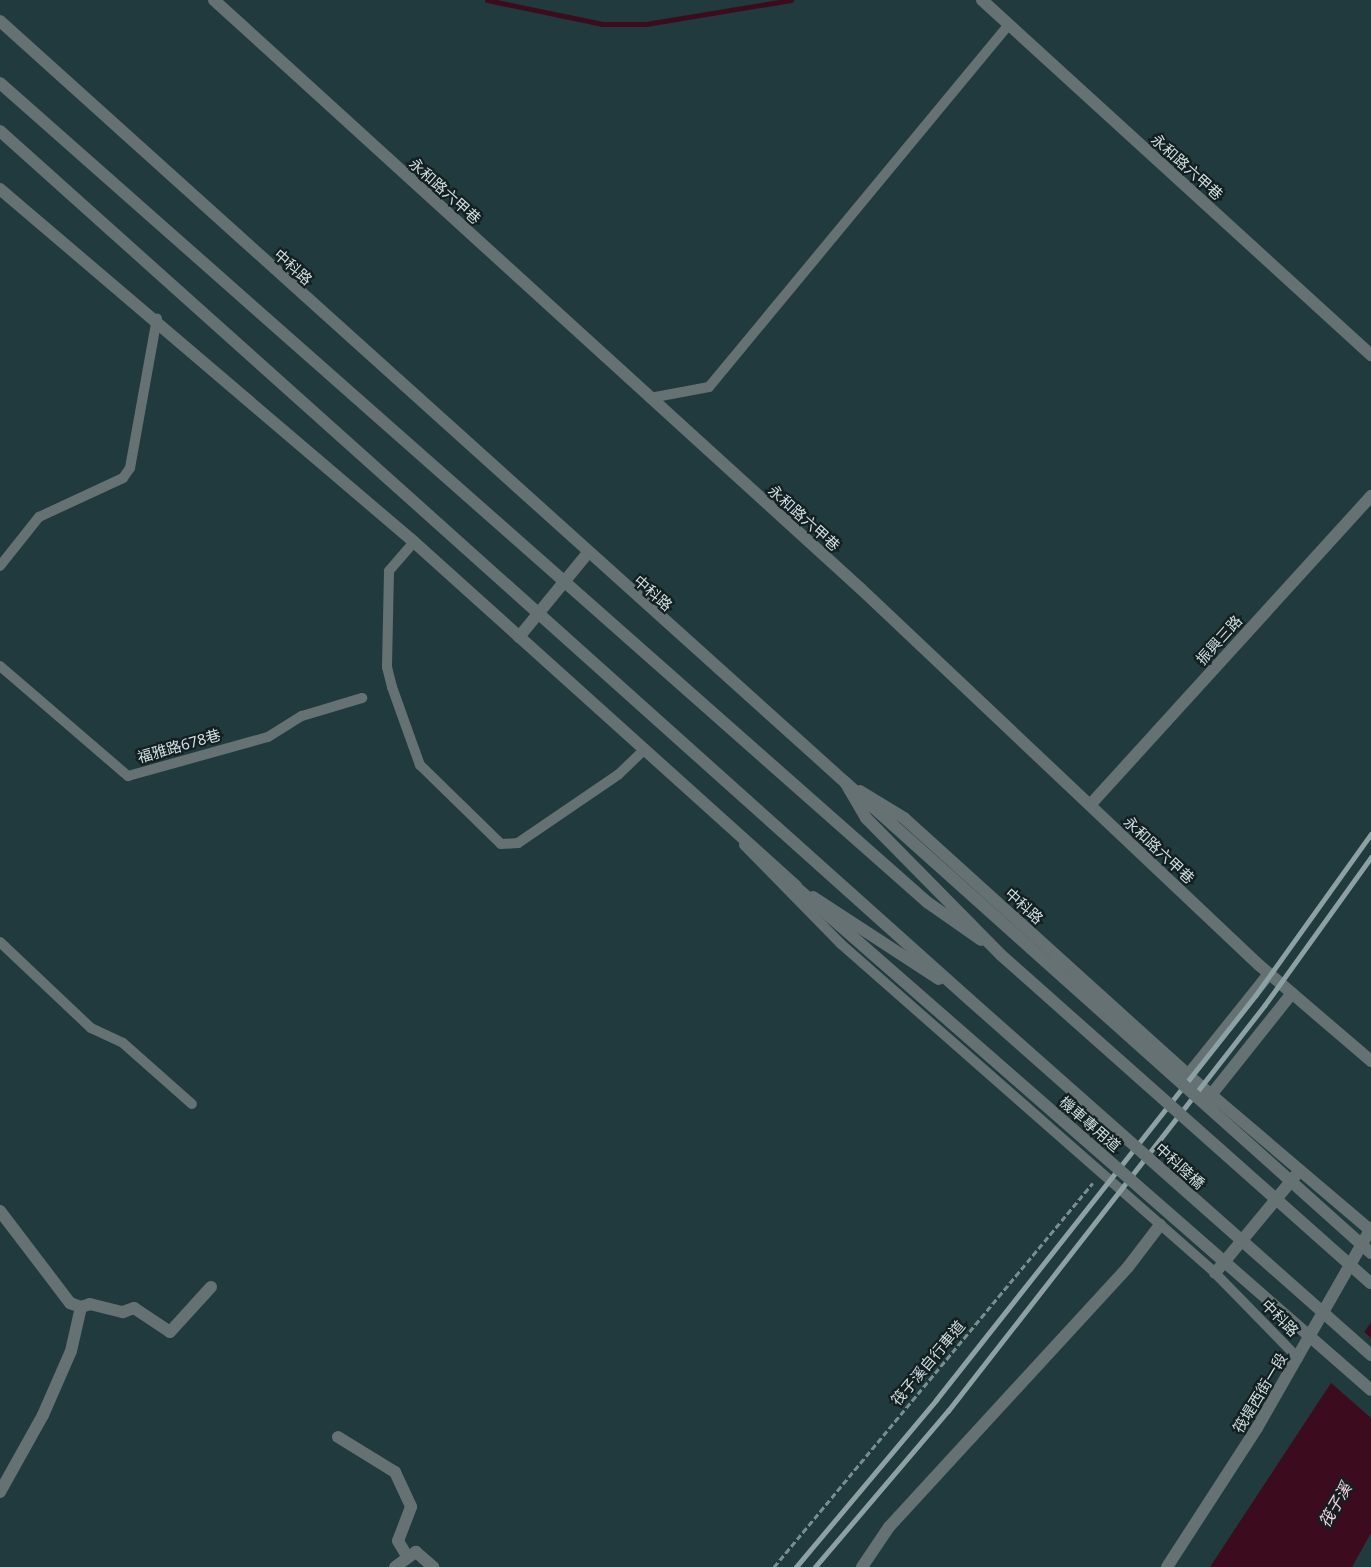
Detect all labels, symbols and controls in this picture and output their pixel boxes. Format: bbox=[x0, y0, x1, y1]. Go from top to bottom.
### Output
street label: 永和路六甲巷 bbox=[1148, 130, 1226, 204]
street label: 永和路六甲巷 bbox=[406, 154, 484, 228]
street label: 中科路 bbox=[270, 245, 316, 289]
street label: 永和路六甲巷 bbox=[765, 481, 843, 555]
street label: 中科路 bbox=[630, 571, 676, 615]
street label: 振興三路 bbox=[1192, 612, 1246, 668]
street label: 福雅路678巷 bbox=[135, 726, 223, 766]
street label: 永和路六甲巷 bbox=[1120, 813, 1198, 887]
street label: 中科路 bbox=[1001, 884, 1047, 928]
street label: 機車專用道 bbox=[1056, 1093, 1124, 1155]
street label: 中科陸橋 bbox=[1152, 1139, 1208, 1193]
street label: 中科路 bbox=[1258, 1296, 1302, 1340]
street label: 筏子溪自行車道 bbox=[887, 1317, 969, 1409]
street label: 筏堤西街一段 bbox=[1229, 1350, 1291, 1436]
water label: 筏子溪 bbox=[1315, 1479, 1355, 1531]

